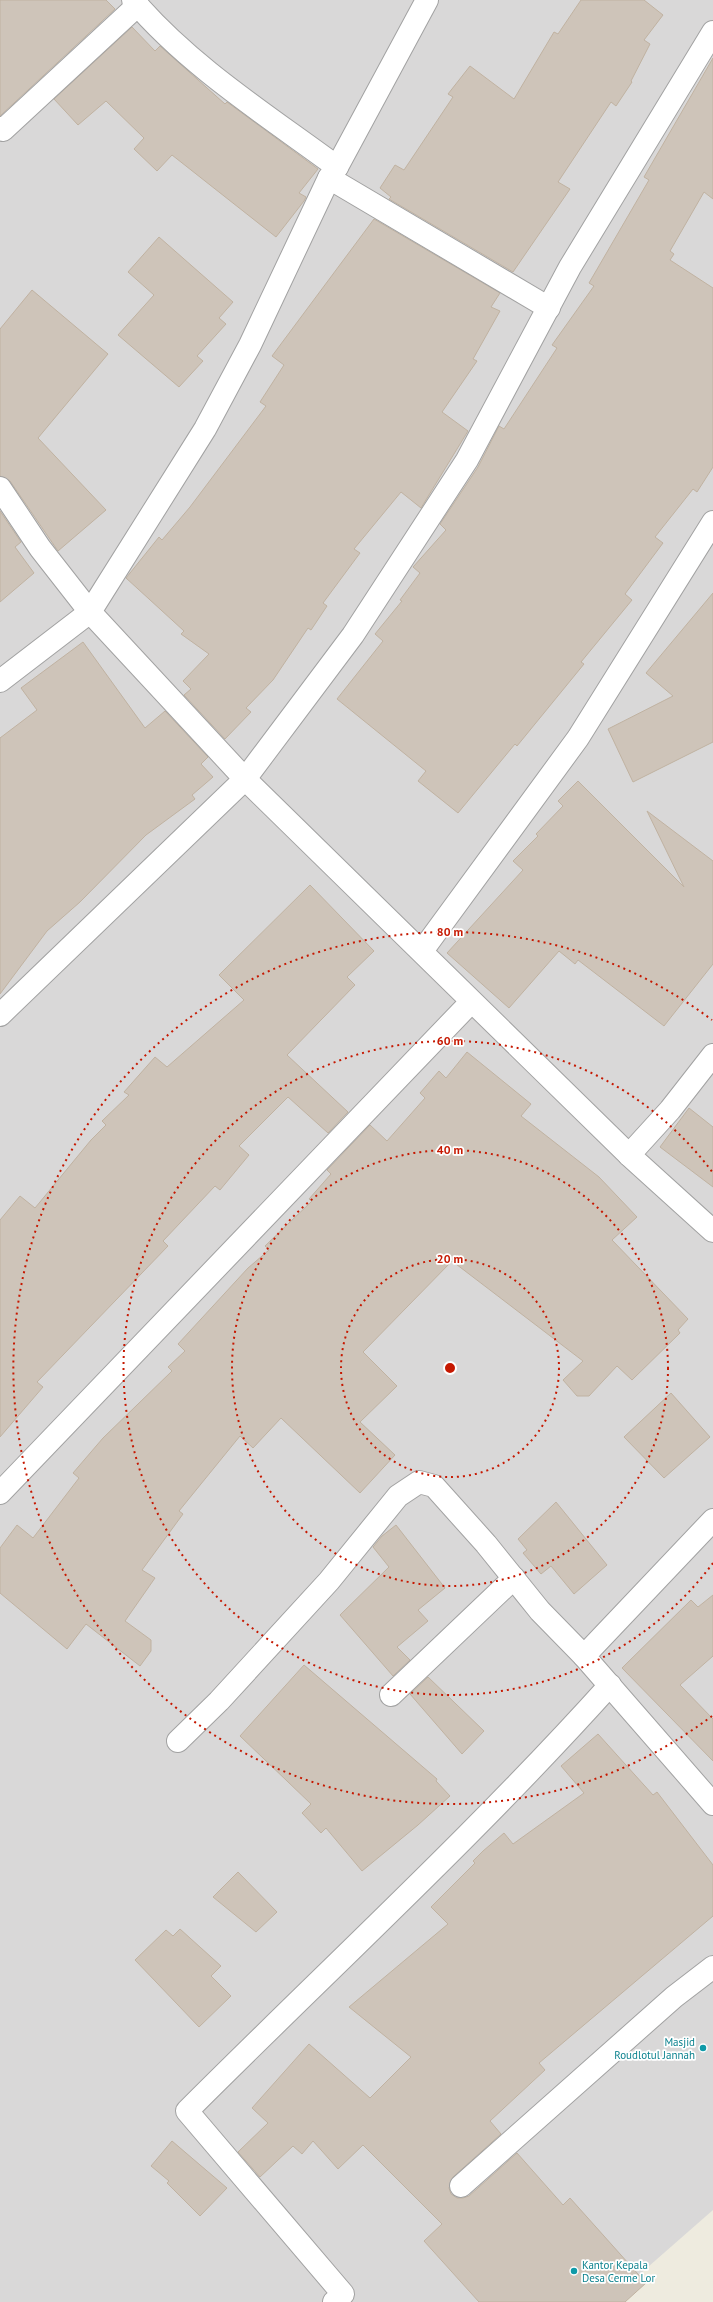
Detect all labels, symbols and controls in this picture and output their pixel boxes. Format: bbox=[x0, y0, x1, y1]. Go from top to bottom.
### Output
text: 80 m bbox=[437, 924, 463, 939]
text: 60 m bbox=[437, 1033, 463, 1048]
text: 40 m bbox=[437, 1142, 463, 1157]
text: 20 m bbox=[437, 1251, 463, 1266]
centre of rings bbox=[443, 1361, 457, 1375]
place label: Masjid Roudlotul Jannah bbox=[614, 2035, 695, 2062]
marker: Masjid Roudlotul Jannah bbox=[698, 2043, 708, 2053]
place label: Kantor Kepala Desa Cerme Lor bbox=[582, 2258, 655, 2285]
marker: Kantor Kepala Desa Cerme Lor bbox=[569, 2266, 579, 2276]

